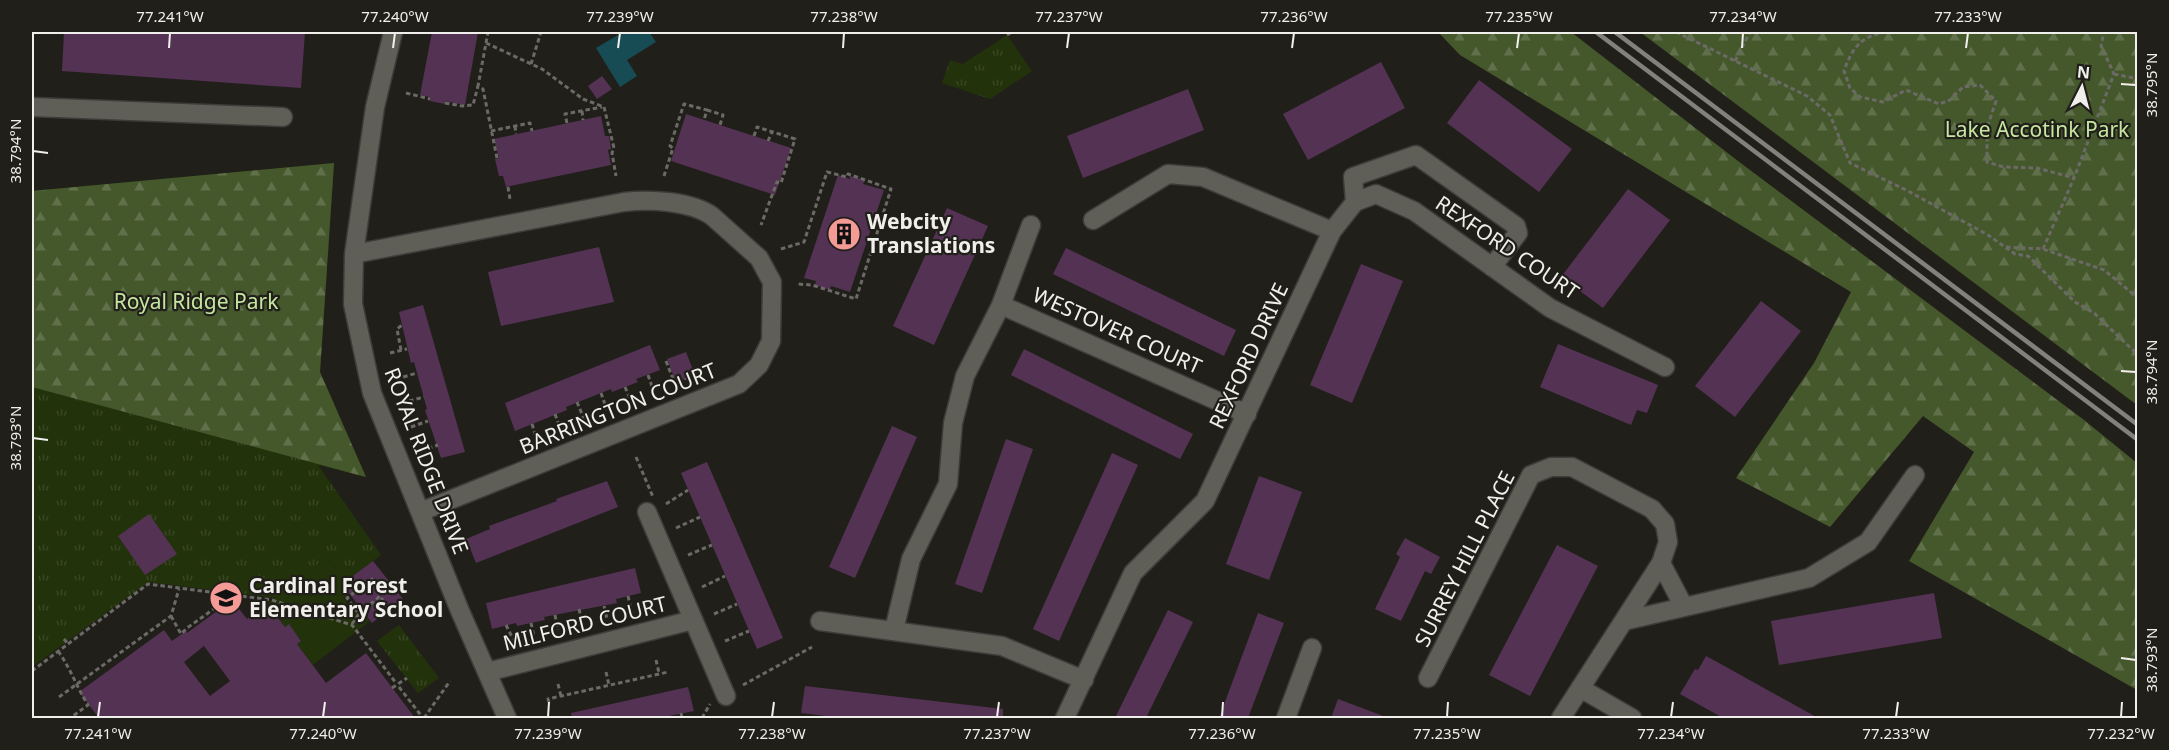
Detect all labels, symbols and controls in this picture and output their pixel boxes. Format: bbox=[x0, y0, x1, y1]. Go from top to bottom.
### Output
text: 77.241°W bbox=[136, 6, 204, 26]
text: 77.240°W bbox=[361, 6, 429, 26]
text: 77.239°W bbox=[586, 6, 654, 26]
text: 77.238°W bbox=[810, 6, 878, 26]
text: 77.237°W bbox=[1035, 6, 1103, 26]
text: 77.236°W bbox=[1260, 6, 1328, 26]
text: 77.235°W bbox=[1485, 6, 1553, 26]
text: 77.234°W bbox=[1709, 6, 1777, 26]
text: 77.233°W bbox=[1934, 6, 2002, 26]
text: 38.795°N bbox=[2141, 53, 2161, 117]
north arrow bbox=[2052, 57, 2112, 117]
text: N bbox=[2076, 60, 2091, 84]
park label: Lake Accotink Park bbox=[1945, 115, 2130, 143]
text: 38.794°N bbox=[5, 119, 25, 183]
street label: REXFORD COURT bbox=[1430, 189, 1585, 306]
place label: Webcity Translations bbox=[867, 207, 995, 259]
building icon: Webcity Translations bbox=[826, 216, 862, 252]
street label: REXFORD DRIVE bbox=[1202, 278, 1294, 433]
street label: WESTOVER COURT bbox=[1028, 280, 1207, 380]
park label: Royal Ridge Park bbox=[114, 287, 279, 315]
text: 38.794°N bbox=[2141, 340, 2161, 404]
street label: BARRINGTON COURT bbox=[515, 356, 721, 460]
street label: ROYAL RIDGE DRIVE bbox=[378, 363, 475, 558]
text: 38.793°N bbox=[5, 406, 25, 470]
street label: SURREY HILL PLACE bbox=[1408, 466, 1521, 651]
place label: Cardinal Forest Elementary School bbox=[249, 571, 443, 623]
school or university icon: Cardinal Forest Elementary School bbox=[208, 580, 244, 616]
street label: MILFORD COURT bbox=[500, 589, 670, 657]
text: 38.793°N bbox=[2141, 628, 2161, 692]
text: 77.241°W bbox=[64, 723, 132, 743]
text: 77.240°W bbox=[289, 723, 357, 743]
text: 77.239°W bbox=[514, 723, 582, 743]
text: 77.238°W bbox=[738, 723, 806, 743]
text: 77.237°W bbox=[963, 723, 1031, 743]
text: 77.236°W bbox=[1188, 723, 1256, 743]
text: 77.235°W bbox=[1413, 723, 1481, 743]
text: 77.234°W bbox=[1637, 723, 1705, 743]
text: 77.233°W bbox=[1862, 723, 1930, 743]
text: 77.232°W bbox=[2087, 723, 2155, 743]

